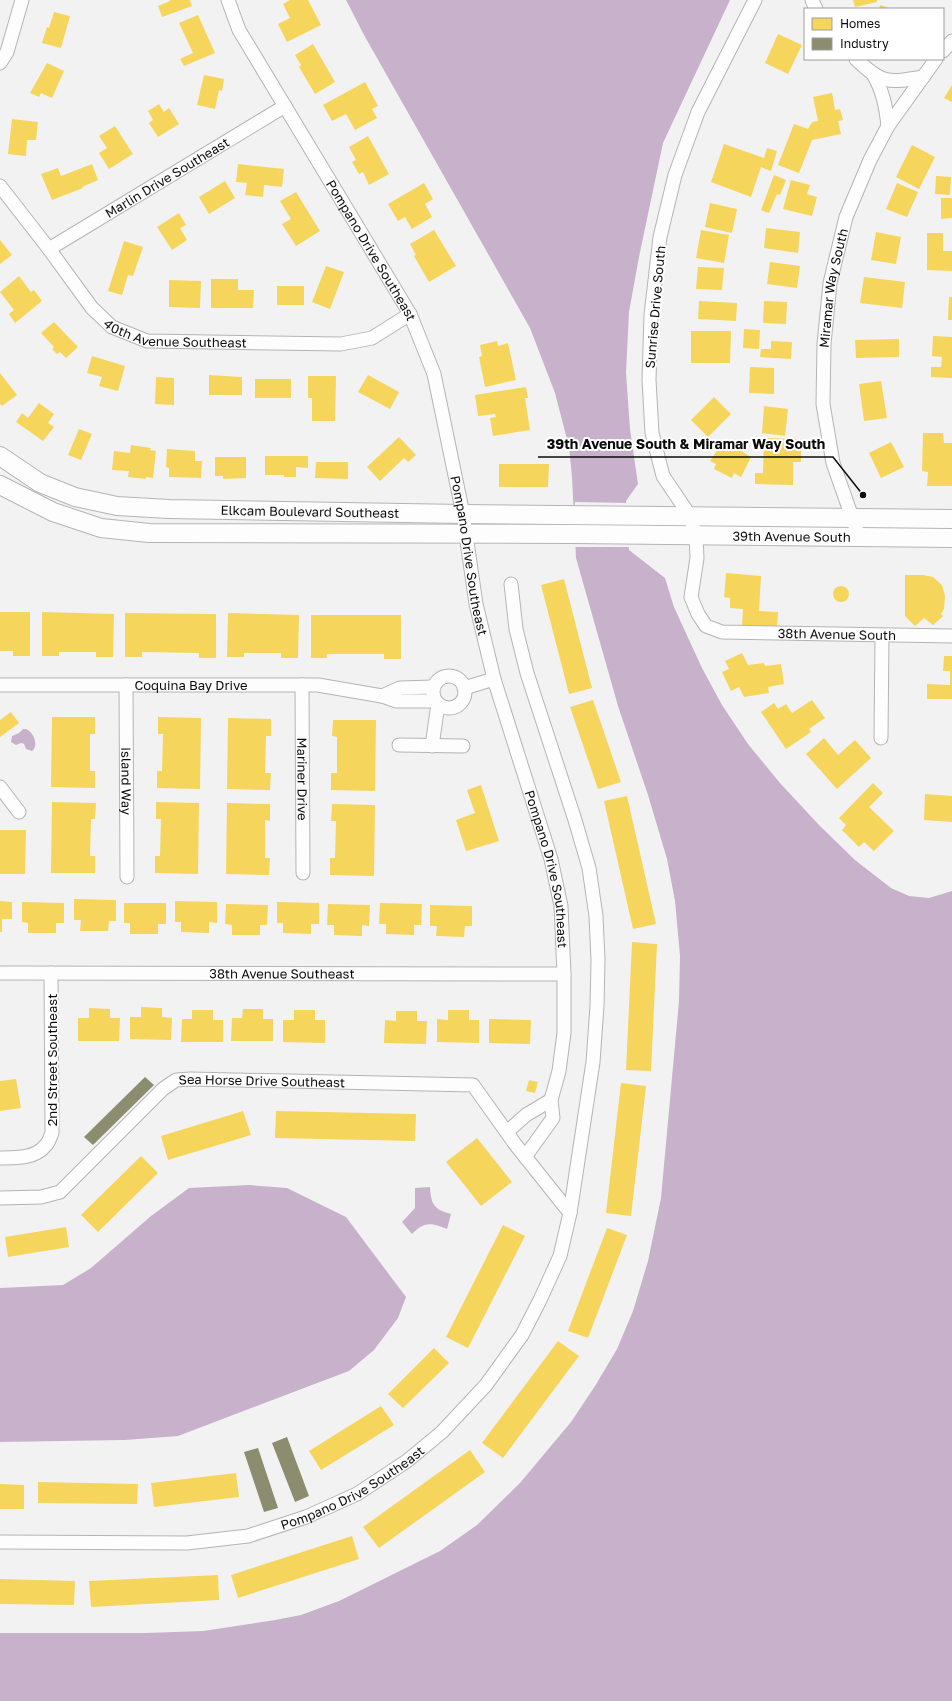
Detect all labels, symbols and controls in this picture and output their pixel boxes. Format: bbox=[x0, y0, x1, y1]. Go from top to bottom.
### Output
legend bbox=[804, 8, 944, 60]
text: Homes bbox=[840, 16, 880, 31]
text: Industry bbox=[840, 36, 889, 51]
street label: Marlin Drive Southeast bbox=[102, 134, 232, 221]
street label: Pompano Drive Southeast bbox=[323, 177, 420, 323]
street label: Miramar Way South bbox=[816, 227, 851, 349]
street label: Sunrise Drive South bbox=[642, 245, 668, 369]
street label: 40th Avenue Southeast bbox=[100, 315, 247, 351]
callout: 39th Avenue South & Miramar Way South bbox=[538, 431, 833, 457]
text: 39th Avenue South & Miramar Way South bbox=[547, 435, 825, 452]
street label: Pompano Drive Southeast bbox=[447, 474, 491, 637]
street label: Elkcam Boulevard Southeast bbox=[220, 502, 400, 521]
street label: 39th Avenue South bbox=[732, 528, 851, 545]
street label: 38th Avenue South bbox=[778, 625, 896, 643]
street label: Coquina Bay Drive bbox=[134, 677, 248, 693]
street label: Mariner Drive bbox=[294, 737, 311, 821]
street label: Island Way bbox=[118, 747, 135, 816]
street label: Pompano Drive Southeast bbox=[522, 788, 571, 948]
street label: 38th Avenue Southeast bbox=[209, 965, 355, 982]
street label: 2nd Street Southeast bbox=[44, 994, 60, 1126]
street label: Sea Horse Drive Southeast bbox=[178, 1071, 345, 1090]
street label: Pompano Drive Southeast bbox=[278, 1442, 427, 1533]

